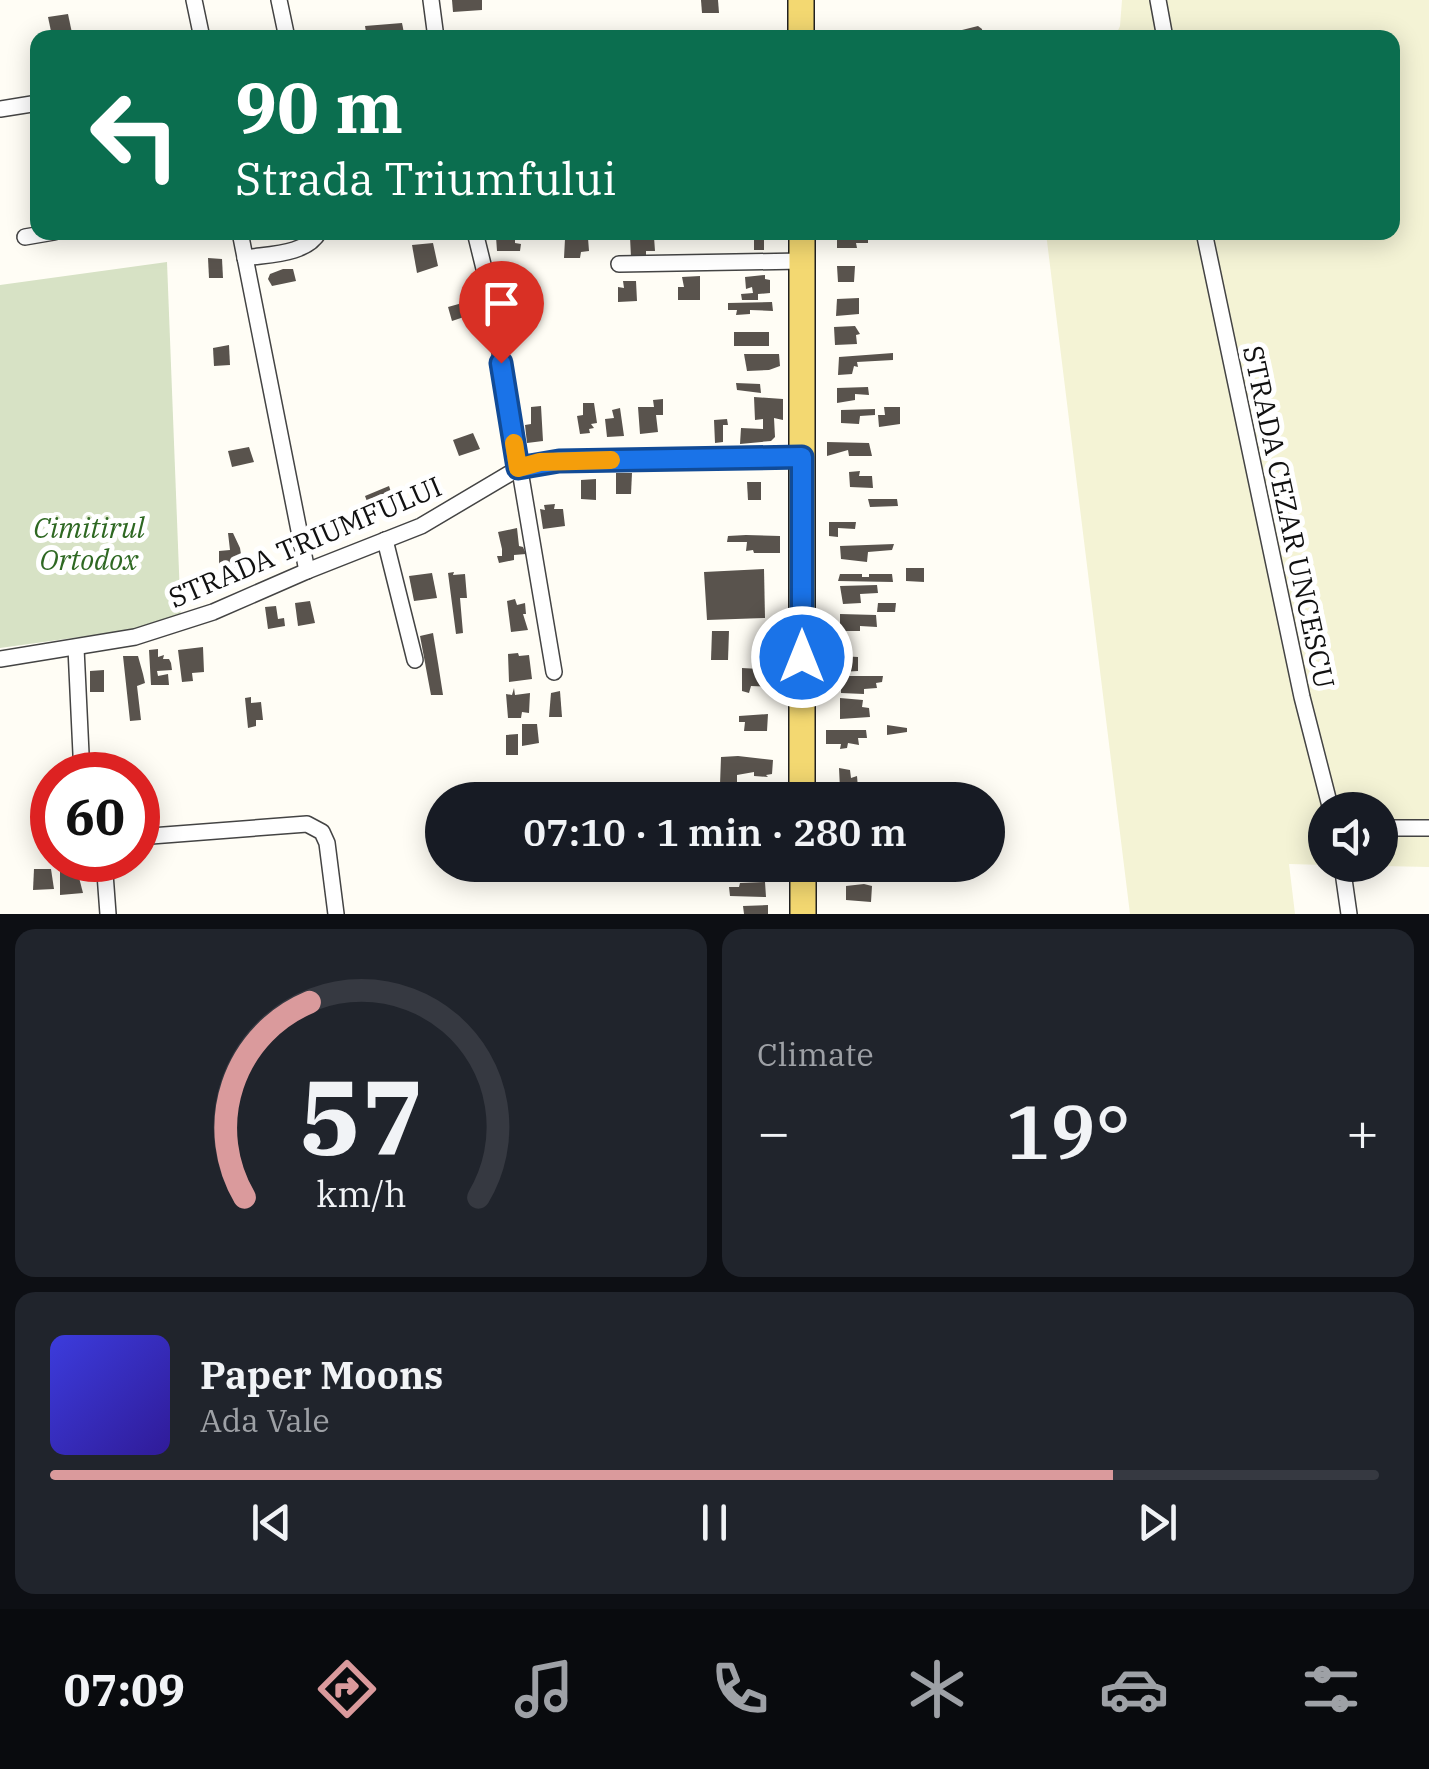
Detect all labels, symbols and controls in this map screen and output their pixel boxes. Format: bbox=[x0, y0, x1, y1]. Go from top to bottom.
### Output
text: 90 m bbox=[235, 61, 403, 152]
icon: left bbox=[70, 70, 200, 200]
text: Strada Triumfului bbox=[235, 149, 617, 207]
pin bbox=[459, 261, 544, 364]
icon: arrive bbox=[474, 276, 529, 331]
street label: STRADA CEZAR UNCESCU bbox=[1235, 342, 1344, 692]
street label: STRADA TRIUMFULUI bbox=[163, 467, 447, 616]
park label: Cimitirul Ortodox bbox=[33, 509, 146, 578]
position arrow bbox=[750, 605, 854, 709]
speed limit sign: 60 bbox=[30, 752, 160, 882]
map controls bbox=[1308, 792, 1398, 882]
button: sound bbox=[1308, 792, 1398, 882]
text: 07:10 · 1 min · 280 m bbox=[523, 807, 907, 856]
text: Climate bbox=[757, 1033, 874, 1075]
text: 57 bbox=[299, 1048, 423, 1184]
text: 19° bbox=[1005, 1082, 1131, 1180]
text: − bbox=[757, 1096, 790, 1167]
text: + bbox=[1346, 1096, 1379, 1167]
text: km/h bbox=[316, 1170, 406, 1217]
text: Paper Moons bbox=[200, 1350, 443, 1399]
text: Ada Vale bbox=[200, 1399, 330, 1441]
icon: previous bbox=[244, 1495, 299, 1550]
icon: pause bbox=[687, 1495, 742, 1550]
icon: next bbox=[1130, 1495, 1185, 1550]
icon: directions bbox=[312, 1654, 382, 1724]
icon: music bbox=[509, 1654, 579, 1724]
icon: phone bbox=[705, 1654, 775, 1724]
icon: climate bbox=[902, 1654, 972, 1724]
icon: car bbox=[1099, 1654, 1169, 1724]
icon: filters bbox=[1296, 1654, 1366, 1724]
text: 07:09 bbox=[63, 1660, 185, 1718]

